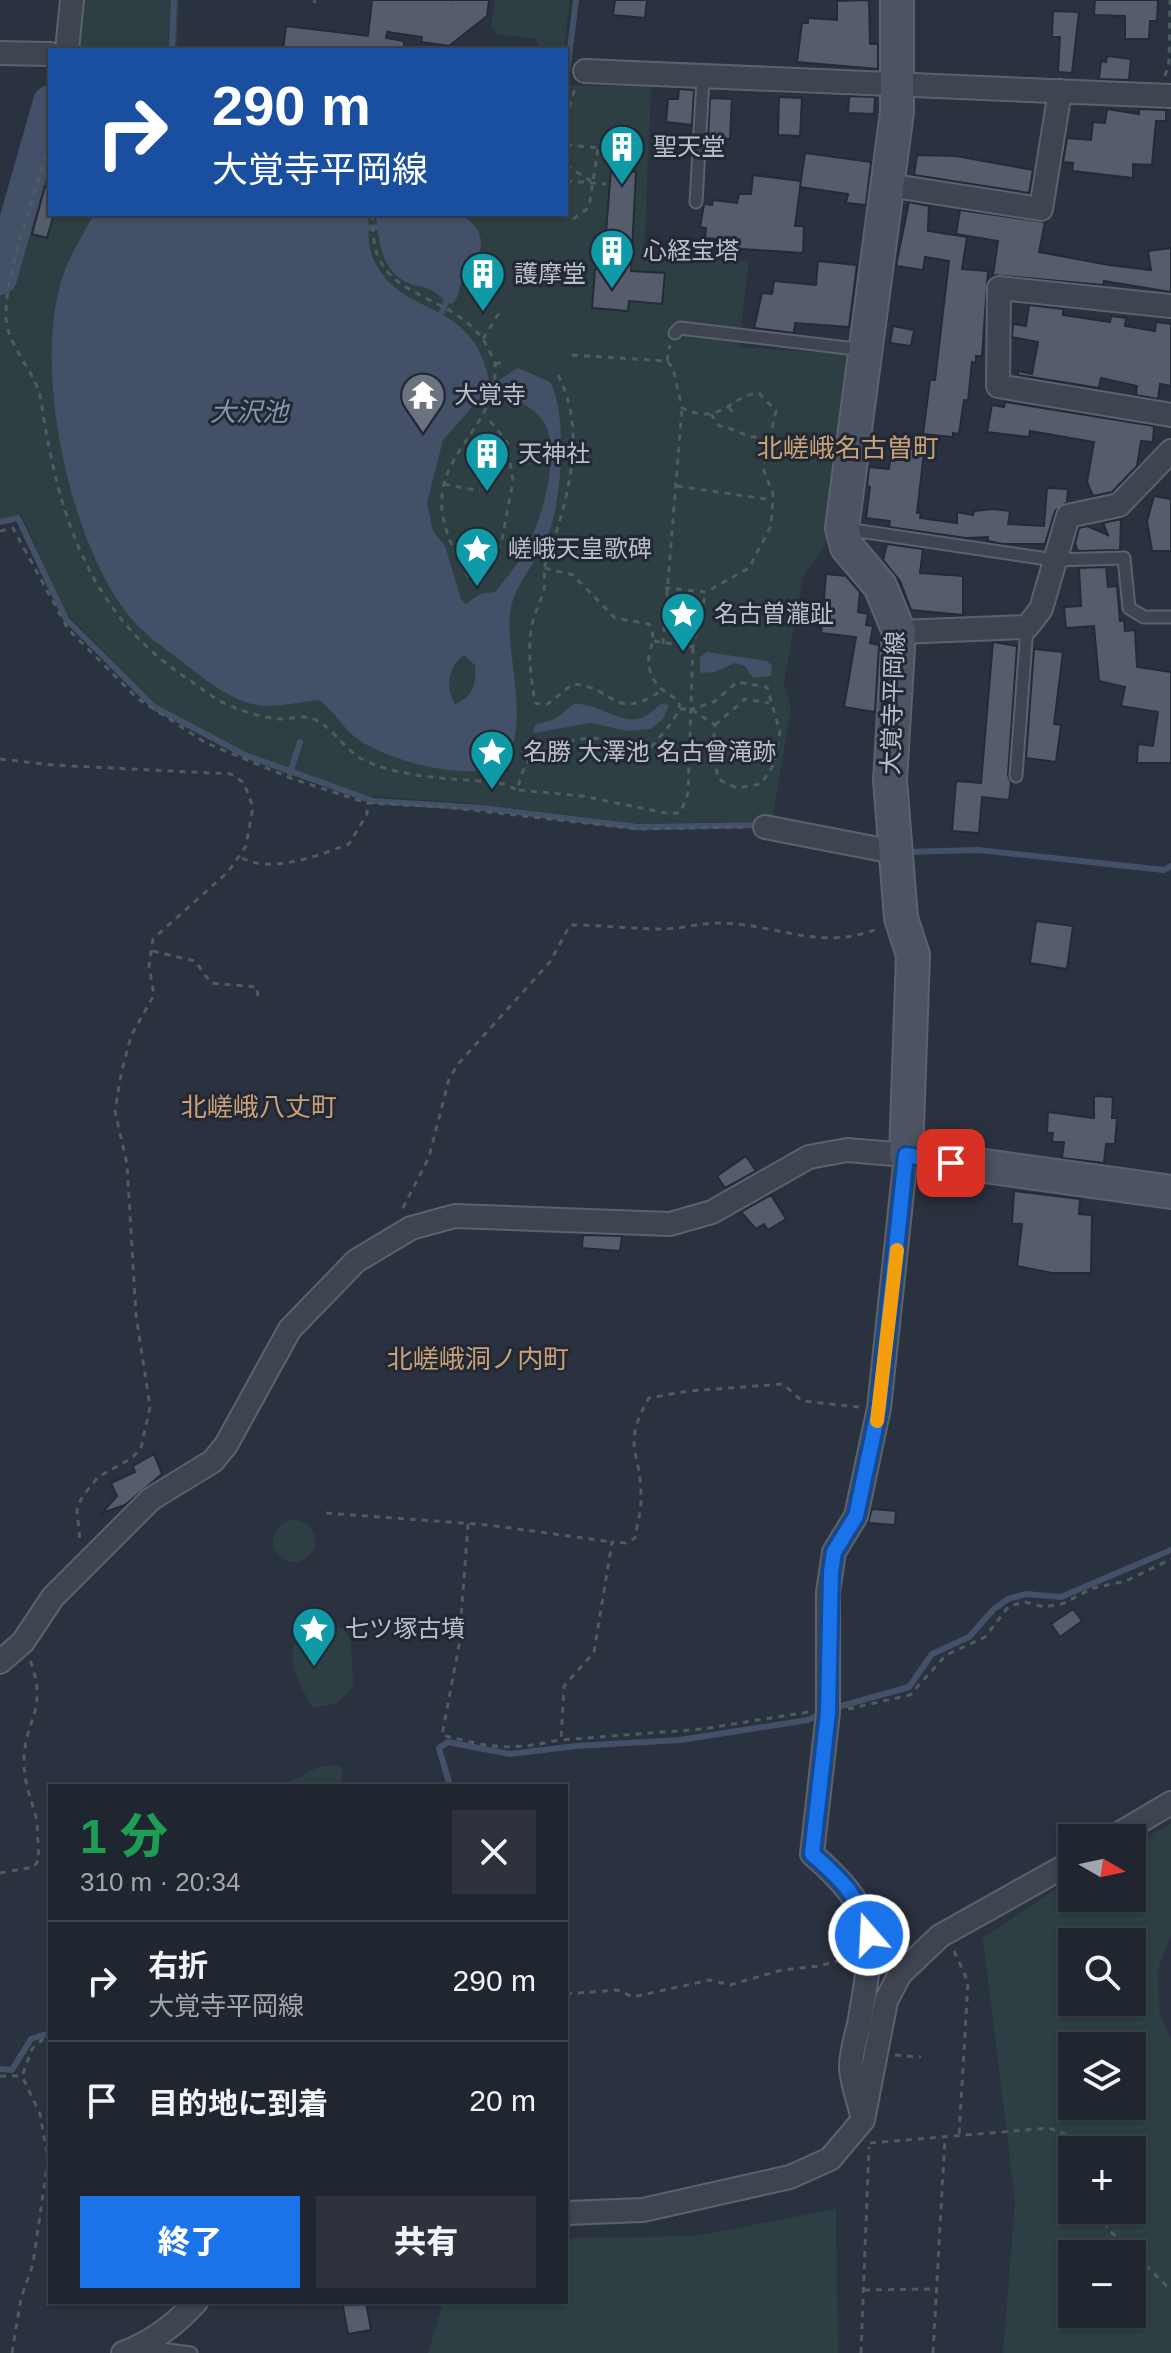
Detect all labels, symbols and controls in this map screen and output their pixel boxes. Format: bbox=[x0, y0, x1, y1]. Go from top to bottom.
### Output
text: 290 m bbox=[212, 74, 371, 137]
icon: right bbox=[80, 80, 184, 184]
building icon: 聖天堂 bbox=[598, 123, 646, 186]
place label: 聖天堂 bbox=[653, 133, 725, 160]
text: 大覚寺平岡線 bbox=[212, 149, 428, 190]
building icon: 心経宝塔 bbox=[588, 227, 636, 290]
place label: 心経宝塔 bbox=[643, 237, 739, 264]
building icon: 護摩堂 bbox=[459, 250, 507, 313]
place label: 護摩堂 bbox=[514, 260, 586, 287]
temple icon: 大覚寺 bbox=[399, 371, 447, 434]
place label: 大覚寺 bbox=[454, 381, 526, 408]
water label: 大沢池 bbox=[210, 397, 291, 427]
building icon: 天神社 bbox=[463, 430, 511, 493]
district label: 北嵯峨名古曽町 bbox=[757, 433, 939, 463]
place label: 天神社 bbox=[518, 440, 590, 467]
place icon: 嵯峨天皇歌碑 bbox=[453, 525, 501, 588]
place label: 嵯峨天皇歌碑 bbox=[508, 535, 652, 562]
place icon: 名古曽瀧趾 bbox=[659, 590, 707, 653]
place label: 名古曽瀧趾 bbox=[714, 600, 834, 627]
street label: 大覚寺平岡線 bbox=[876, 631, 909, 775]
place icon: 名勝 大澤池 名古曾滝跡 bbox=[468, 728, 516, 791]
place label: 名勝 大澤池 名古曾滝跡 bbox=[523, 738, 776, 765]
district label: 北嵯峨八丈町 bbox=[181, 1092, 337, 1122]
pin bbox=[917, 1129, 985, 1197]
icon: arrive bbox=[929, 1141, 973, 1185]
district label: 北嵯峨洞ノ内町 bbox=[387, 1344, 569, 1374]
place icon: 七ツ塚古墳 bbox=[290, 1605, 338, 1668]
place label: 七ツ塚古墳 bbox=[345, 1615, 465, 1642]
text: 1 分 bbox=[80, 1810, 168, 1863]
button: close bbox=[452, 1810, 536, 1894]
north arrow bbox=[1058, 1824, 1146, 1912]
map controls bbox=[1058, 1824, 1146, 2328]
text: 310 m · 20:34 bbox=[80, 1867, 240, 1897]
position arrow bbox=[827, 1893, 911, 1977]
button: search bbox=[1058, 1928, 1146, 2016]
text: 右折 bbox=[148, 1949, 208, 1982]
icon: right bbox=[80, 1959, 124, 2003]
text: 290 m bbox=[453, 1964, 536, 1997]
text: 大覚寺平岡線 bbox=[148, 1991, 304, 2021]
button: layers bbox=[1058, 2032, 1146, 2120]
icon: arrive bbox=[80, 2079, 124, 2123]
text: 20 m bbox=[469, 2084, 536, 2117]
text: 目的地に到着 bbox=[148, 2087, 328, 2120]
button: + bbox=[1058, 2136, 1146, 2224]
button: 終了 bbox=[80, 2196, 300, 2288]
button: 共有 bbox=[316, 2196, 536, 2288]
button: − bbox=[1058, 2240, 1146, 2328]

